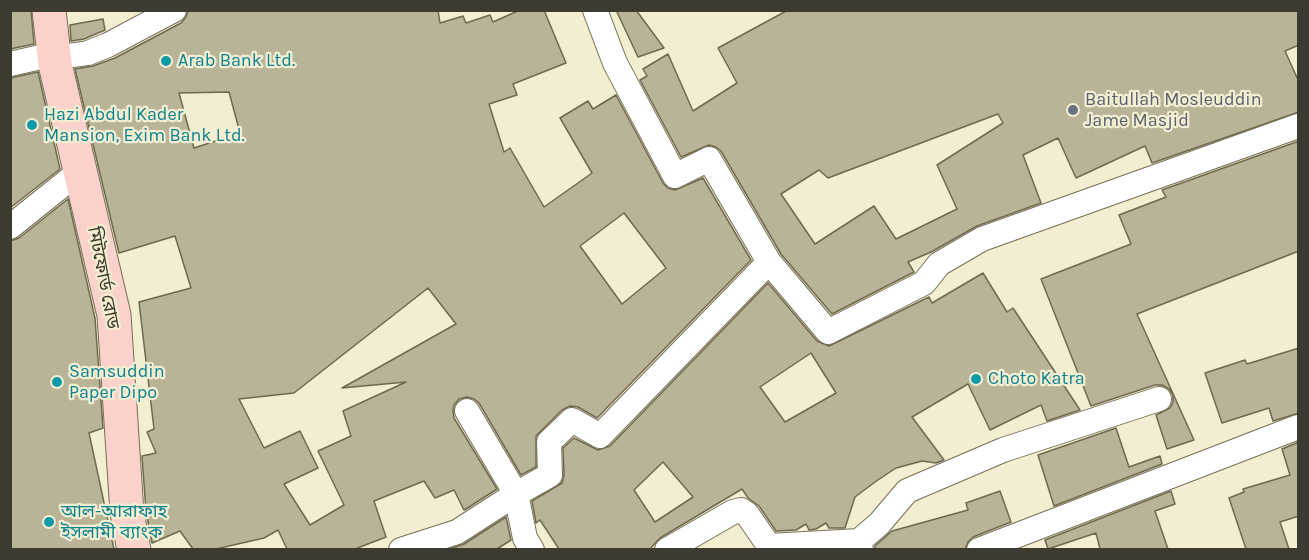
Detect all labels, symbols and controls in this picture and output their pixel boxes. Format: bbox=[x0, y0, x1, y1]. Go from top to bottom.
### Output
place label: Arab Bank Ltd. bbox=[178, 50, 295, 72]
marker: Arab Bank Ltd. bbox=[159, 54, 173, 68]
place label: Baitullah Mosleuddin Jame Masjid bbox=[1085, 89, 1262, 132]
marker: Baitullah Mosleuddin Jame Masjid bbox=[1066, 103, 1080, 117]
place label: Hazi Abdul Kader Mansion, Exim Bank Ltd. bbox=[44, 104, 245, 146]
marker: Hazi Abdul Kader Mansion, Exim Bank Ltd. bbox=[25, 118, 39, 132]
street label: মিটফোর্ড রোড bbox=[82, 225, 124, 331]
place label: Samsuddin Paper Dipo bbox=[69, 361, 165, 404]
place label: Choto Katra bbox=[988, 368, 1085, 390]
marker: Choto Katra bbox=[969, 372, 983, 386]
marker: Samsuddin Paper Dipo bbox=[50, 375, 64, 389]
place label: আল-আরাফাহ ইসলামী ব্যাংক bbox=[61, 501, 167, 544]
marker: আল-আরাফাহ ইসলামী ব্যাংক bbox=[42, 515, 56, 529]

